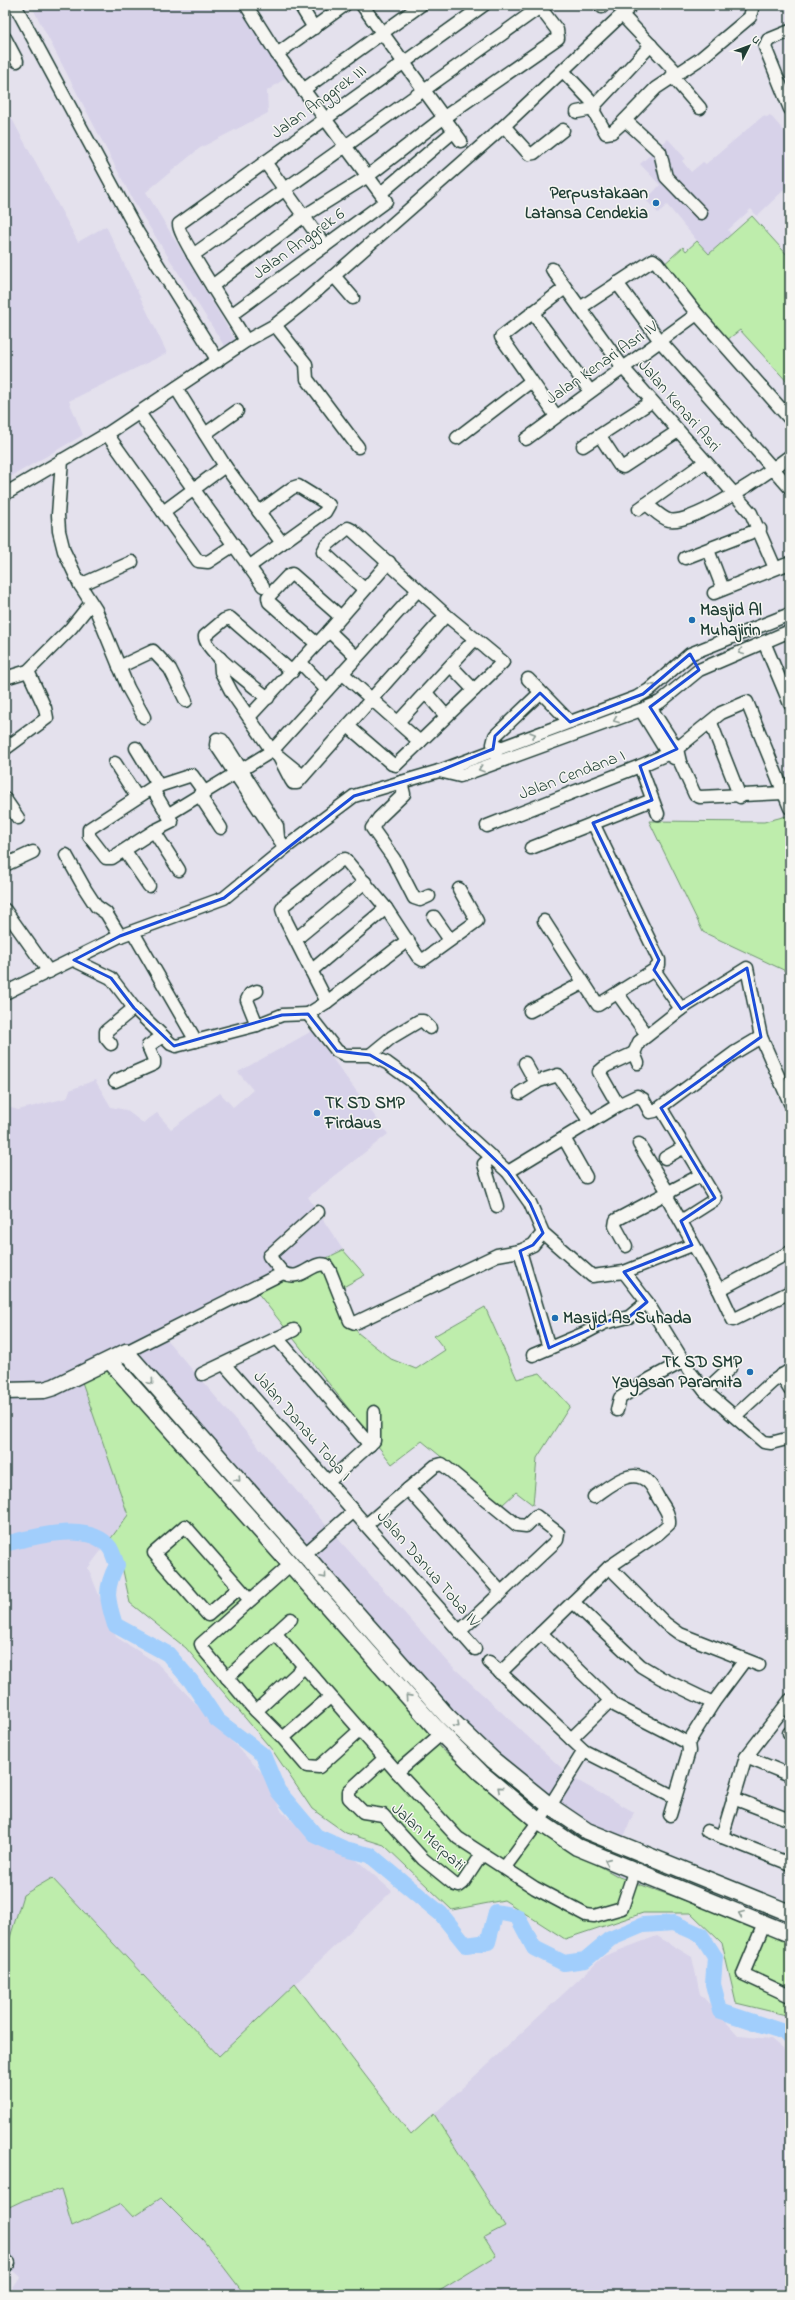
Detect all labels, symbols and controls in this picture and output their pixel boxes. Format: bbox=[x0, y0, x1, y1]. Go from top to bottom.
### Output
north arrow bbox=[729, 26, 769, 66]
text: U bbox=[747, 32, 764, 48]
street label: Jalan Anggrek III bbox=[266, 59, 373, 147]
place label: Perpustakaan Latansa Cendekia bbox=[525, 181, 649, 226]
marker: Perpustakaan Latansa Cendekia bbox=[651, 198, 661, 208]
street label: Jalan Anggrek 6 bbox=[248, 202, 352, 288]
street label: Jalan Kenari Asri IV bbox=[541, 314, 664, 411]
street label: Jalan Kenari Asri bbox=[632, 354, 726, 458]
place label: Masjid Al Muhajirin bbox=[700, 598, 762, 643]
marker: Masjid Al Muhajirin bbox=[687, 615, 697, 625]
one-way arrow bbox=[738, 647, 745, 655]
one-way arrow bbox=[649, 684, 656, 691]
one-way arrow bbox=[613, 715, 620, 723]
one-way arrow bbox=[530, 731, 537, 740]
street label: Jalan Cendana I bbox=[515, 743, 629, 807]
one-way arrow bbox=[477, 765, 484, 773]
place label: TK SD SMP Firdaus bbox=[324, 1091, 405, 1136]
marker: TK SD SMP Firdaus bbox=[312, 1108, 322, 1118]
place label: Masjid As Suhada bbox=[563, 1306, 691, 1331]
marker: Masjid As Suhada bbox=[550, 1313, 560, 1323]
place label: TK SD SMP Yayasan Paramita bbox=[611, 1350, 742, 1397]
street label: Jalan Danau Toba I bbox=[247, 1365, 357, 1487]
marker: TK SD SMP Yayasan Paramita bbox=[745, 1367, 755, 1377]
one-way arrow bbox=[147, 1377, 154, 1384]
one-way arrow bbox=[233, 1474, 240, 1482]
street label: Jalan Danua Toba IV bbox=[370, 1505, 486, 1633]
one-way arrow bbox=[320, 1571, 327, 1579]
one-way arrow bbox=[405, 1694, 412, 1702]
one-way arrow bbox=[452, 1720, 460, 1728]
one-way arrow bbox=[497, 1786, 504, 1793]
street label: Jalan Merpati bbox=[385, 1797, 471, 1877]
one-way arrow bbox=[604, 1858, 612, 1866]
one-way arrow bbox=[737, 1911, 744, 1919]

